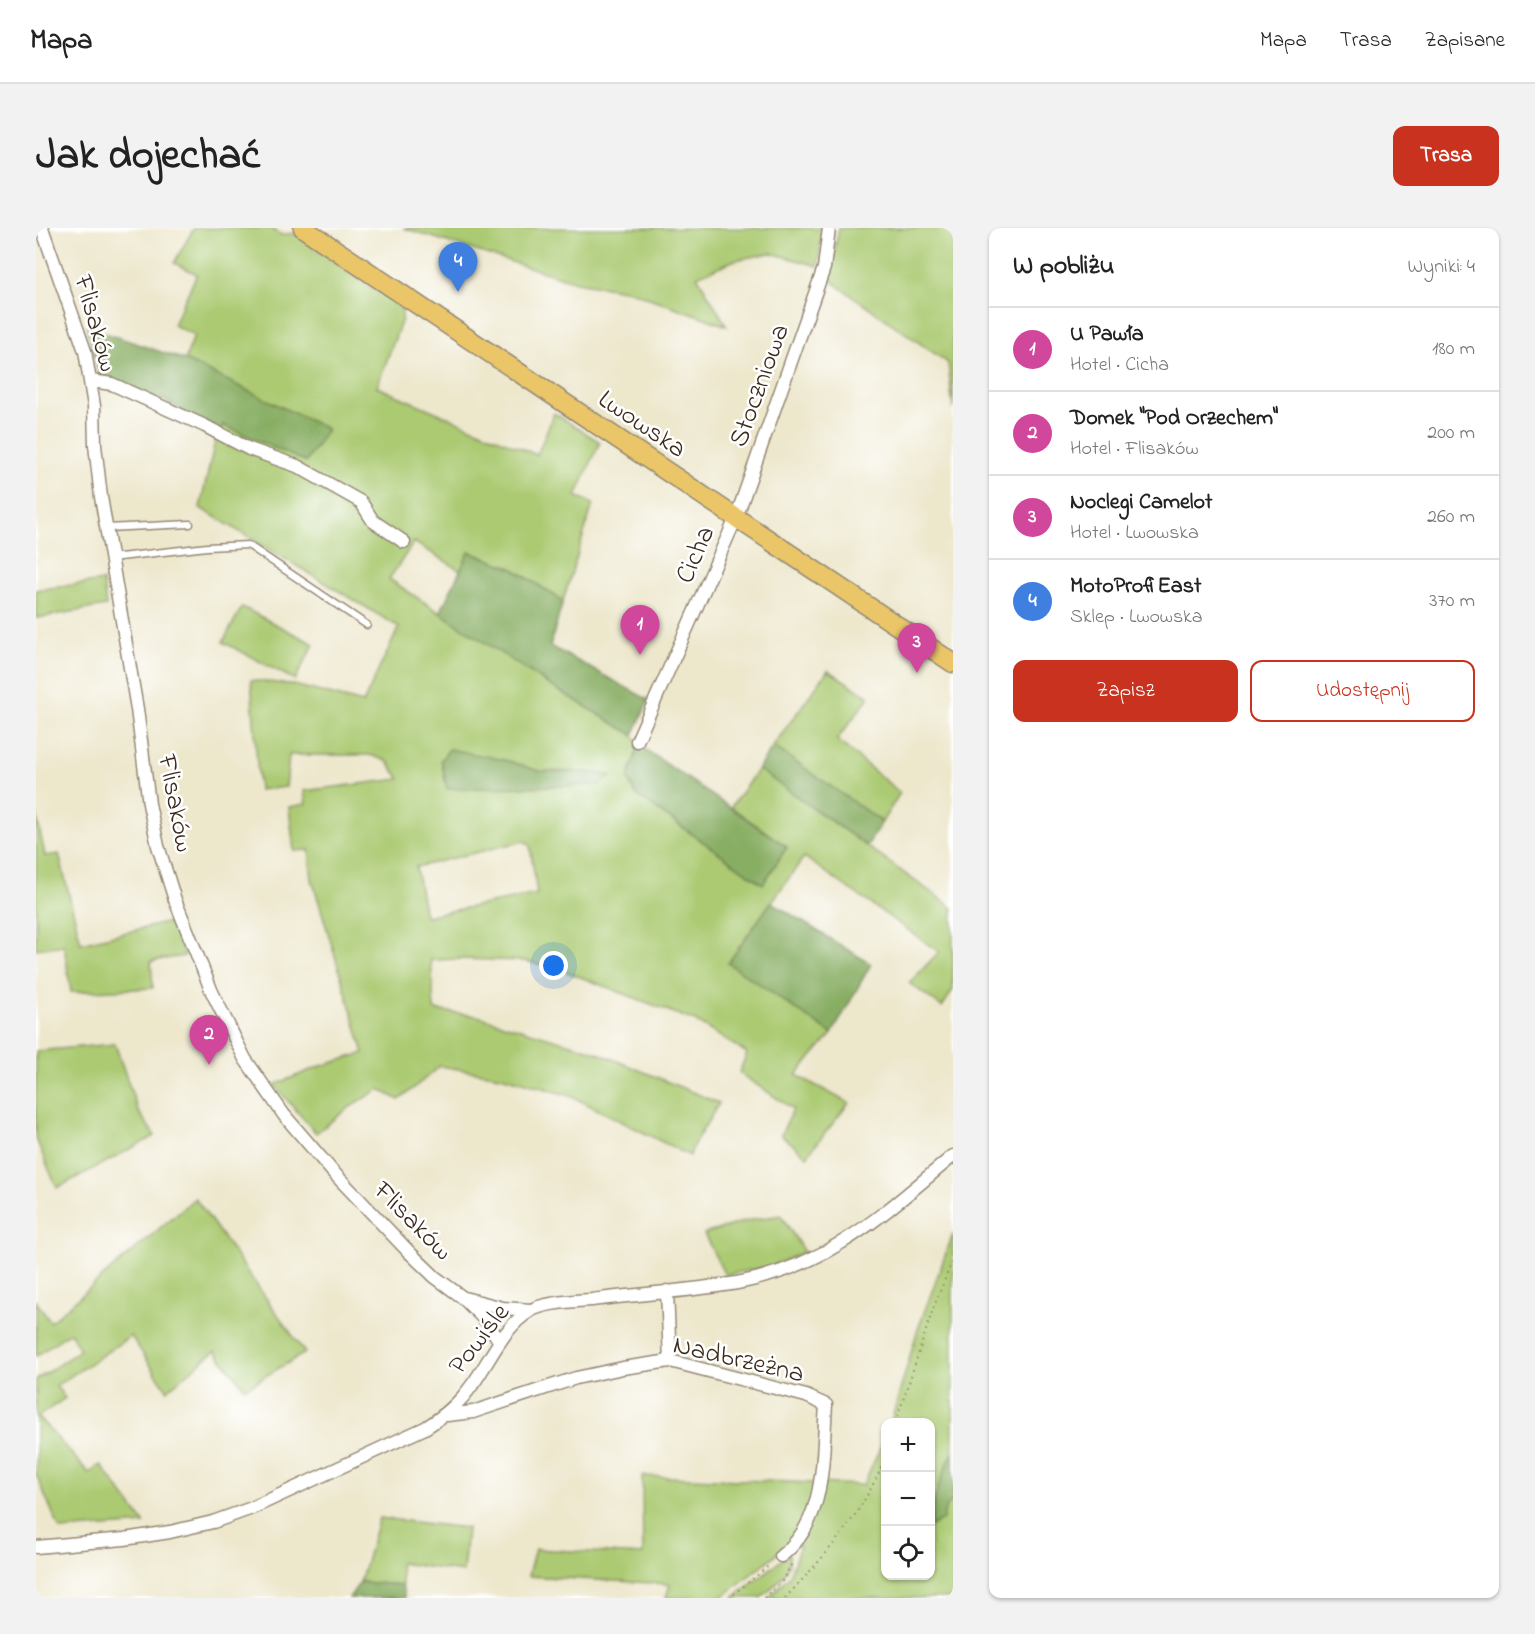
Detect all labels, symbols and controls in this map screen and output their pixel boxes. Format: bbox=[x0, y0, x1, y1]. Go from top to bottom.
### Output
text: Mapa bbox=[30, 21, 92, 62]
text: Mapa bbox=[1260, 26, 1307, 56]
text: Trasa bbox=[1340, 26, 1392, 56]
text: Zapisane bbox=[1425, 26, 1505, 56]
text: Jak dojechać bbox=[36, 126, 260, 187]
button: Trasa bbox=[1393, 126, 1499, 186]
pin: 4 bbox=[438, 242, 478, 292]
text: W pobliżu bbox=[1013, 248, 1114, 286]
text: Wyniki: 4 bbox=[1408, 253, 1475, 282]
street label: Flisaków bbox=[62, 270, 127, 377]
street label: Stoczniowa bbox=[720, 319, 801, 453]
text: U Pawła bbox=[1070, 319, 1144, 351]
text: 1 bbox=[1029, 335, 1036, 364]
text: 180 m bbox=[1432, 335, 1475, 364]
text: Hotel · Cicha bbox=[1070, 351, 1169, 380]
street label: Lwowska bbox=[590, 381, 694, 469]
text: Domek "Pod Orzechem" bbox=[1070, 403, 1278, 435]
text: 2 bbox=[1028, 419, 1037, 448]
text: 200 m bbox=[1427, 419, 1475, 448]
text: Hotel · Flisaków bbox=[1070, 435, 1199, 464]
text: Noclegi Camelot bbox=[1070, 487, 1212, 519]
text: 3 bbox=[1028, 503, 1037, 532]
text: 260 m bbox=[1427, 503, 1475, 532]
text: Hotel · Lwowska bbox=[1070, 519, 1199, 548]
street label: Cicha bbox=[666, 520, 726, 590]
text: MotoProfiEast bbox=[1070, 571, 1201, 603]
text: 4 bbox=[1028, 587, 1037, 616]
text: 370 m bbox=[1429, 587, 1475, 616]
text: Sklep · Lwowska bbox=[1070, 603, 1203, 632]
pin: 1 bbox=[620, 606, 660, 655]
pin: 3 bbox=[898, 624, 936, 673]
button: Zapisz bbox=[1013, 660, 1238, 722]
button: Udostępnij bbox=[1250, 660, 1475, 722]
street label: Flisaków bbox=[146, 750, 203, 856]
your location bbox=[539, 951, 568, 980]
pin: 2 bbox=[190, 1016, 228, 1065]
street label: Flisaków bbox=[363, 1172, 461, 1270]
street label: Powiśle bbox=[440, 1295, 521, 1383]
street label: Nadbrzeżna bbox=[669, 1326, 808, 1394]
map controls bbox=[881, 1418, 935, 1580]
button: + bbox=[881, 1418, 935, 1472]
button: − bbox=[881, 1472, 935, 1526]
button: locate bbox=[881, 1526, 935, 1580]

